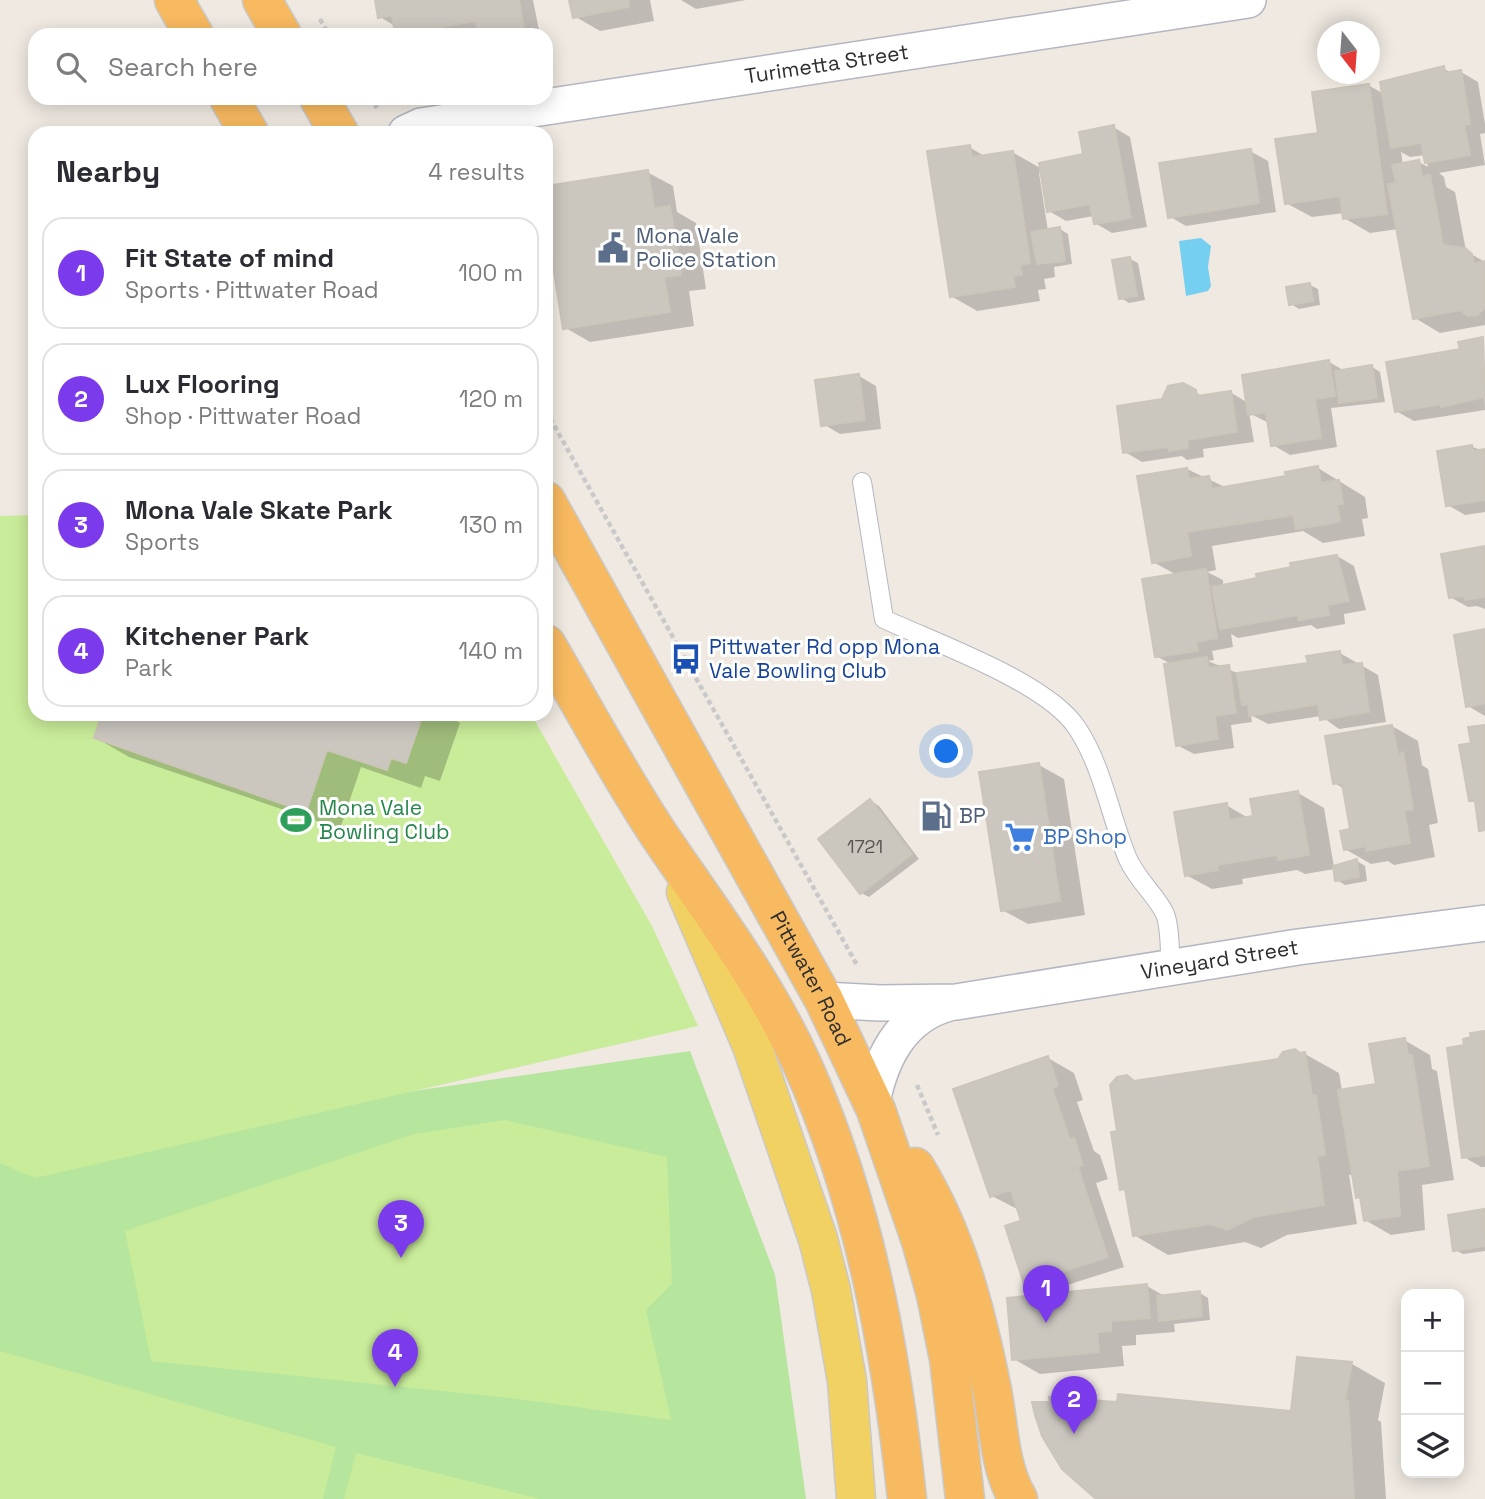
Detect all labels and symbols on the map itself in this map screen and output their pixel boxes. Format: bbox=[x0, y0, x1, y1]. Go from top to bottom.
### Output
north arrow bbox=[1317, 21, 1380, 84]
street label: Turimetta Street bbox=[743, 38, 910, 89]
place label: Mona Vale Police Station bbox=[636, 222, 776, 273]
public building icon: Mona Vale Police Station bbox=[596, 231, 630, 265]
place label: Pittwater Rd opp Mona Vale Bowling Club bbox=[709, 633, 940, 684]
bus stop icon: Pittwater Rd opp Mona Vale Bowling Club bbox=[669, 642, 703, 676]
your location bbox=[929, 734, 963, 768]
place label: Mona Vale Bowling Club bbox=[319, 794, 450, 845]
fuel station icon: BP bbox=[919, 799, 953, 833]
place label: BP bbox=[959, 802, 986, 829]
sports icon: Mona Vale Bowling Club bbox=[279, 803, 313, 837]
supermarket icon: BP Shop bbox=[1003, 820, 1037, 854]
place label: BP Shop bbox=[1043, 823, 1127, 850]
house number: 1721 bbox=[847, 835, 883, 858]
street label: Pittwater Road bbox=[764, 906, 858, 1050]
street label: Vineyard Street bbox=[1139, 933, 1300, 985]
pin: 3 bbox=[378, 1200, 424, 1258]
pin: 1 bbox=[1023, 1265, 1069, 1323]
pin: 4 bbox=[372, 1329, 418, 1387]
pin: 2 bbox=[1051, 1376, 1097, 1434]

